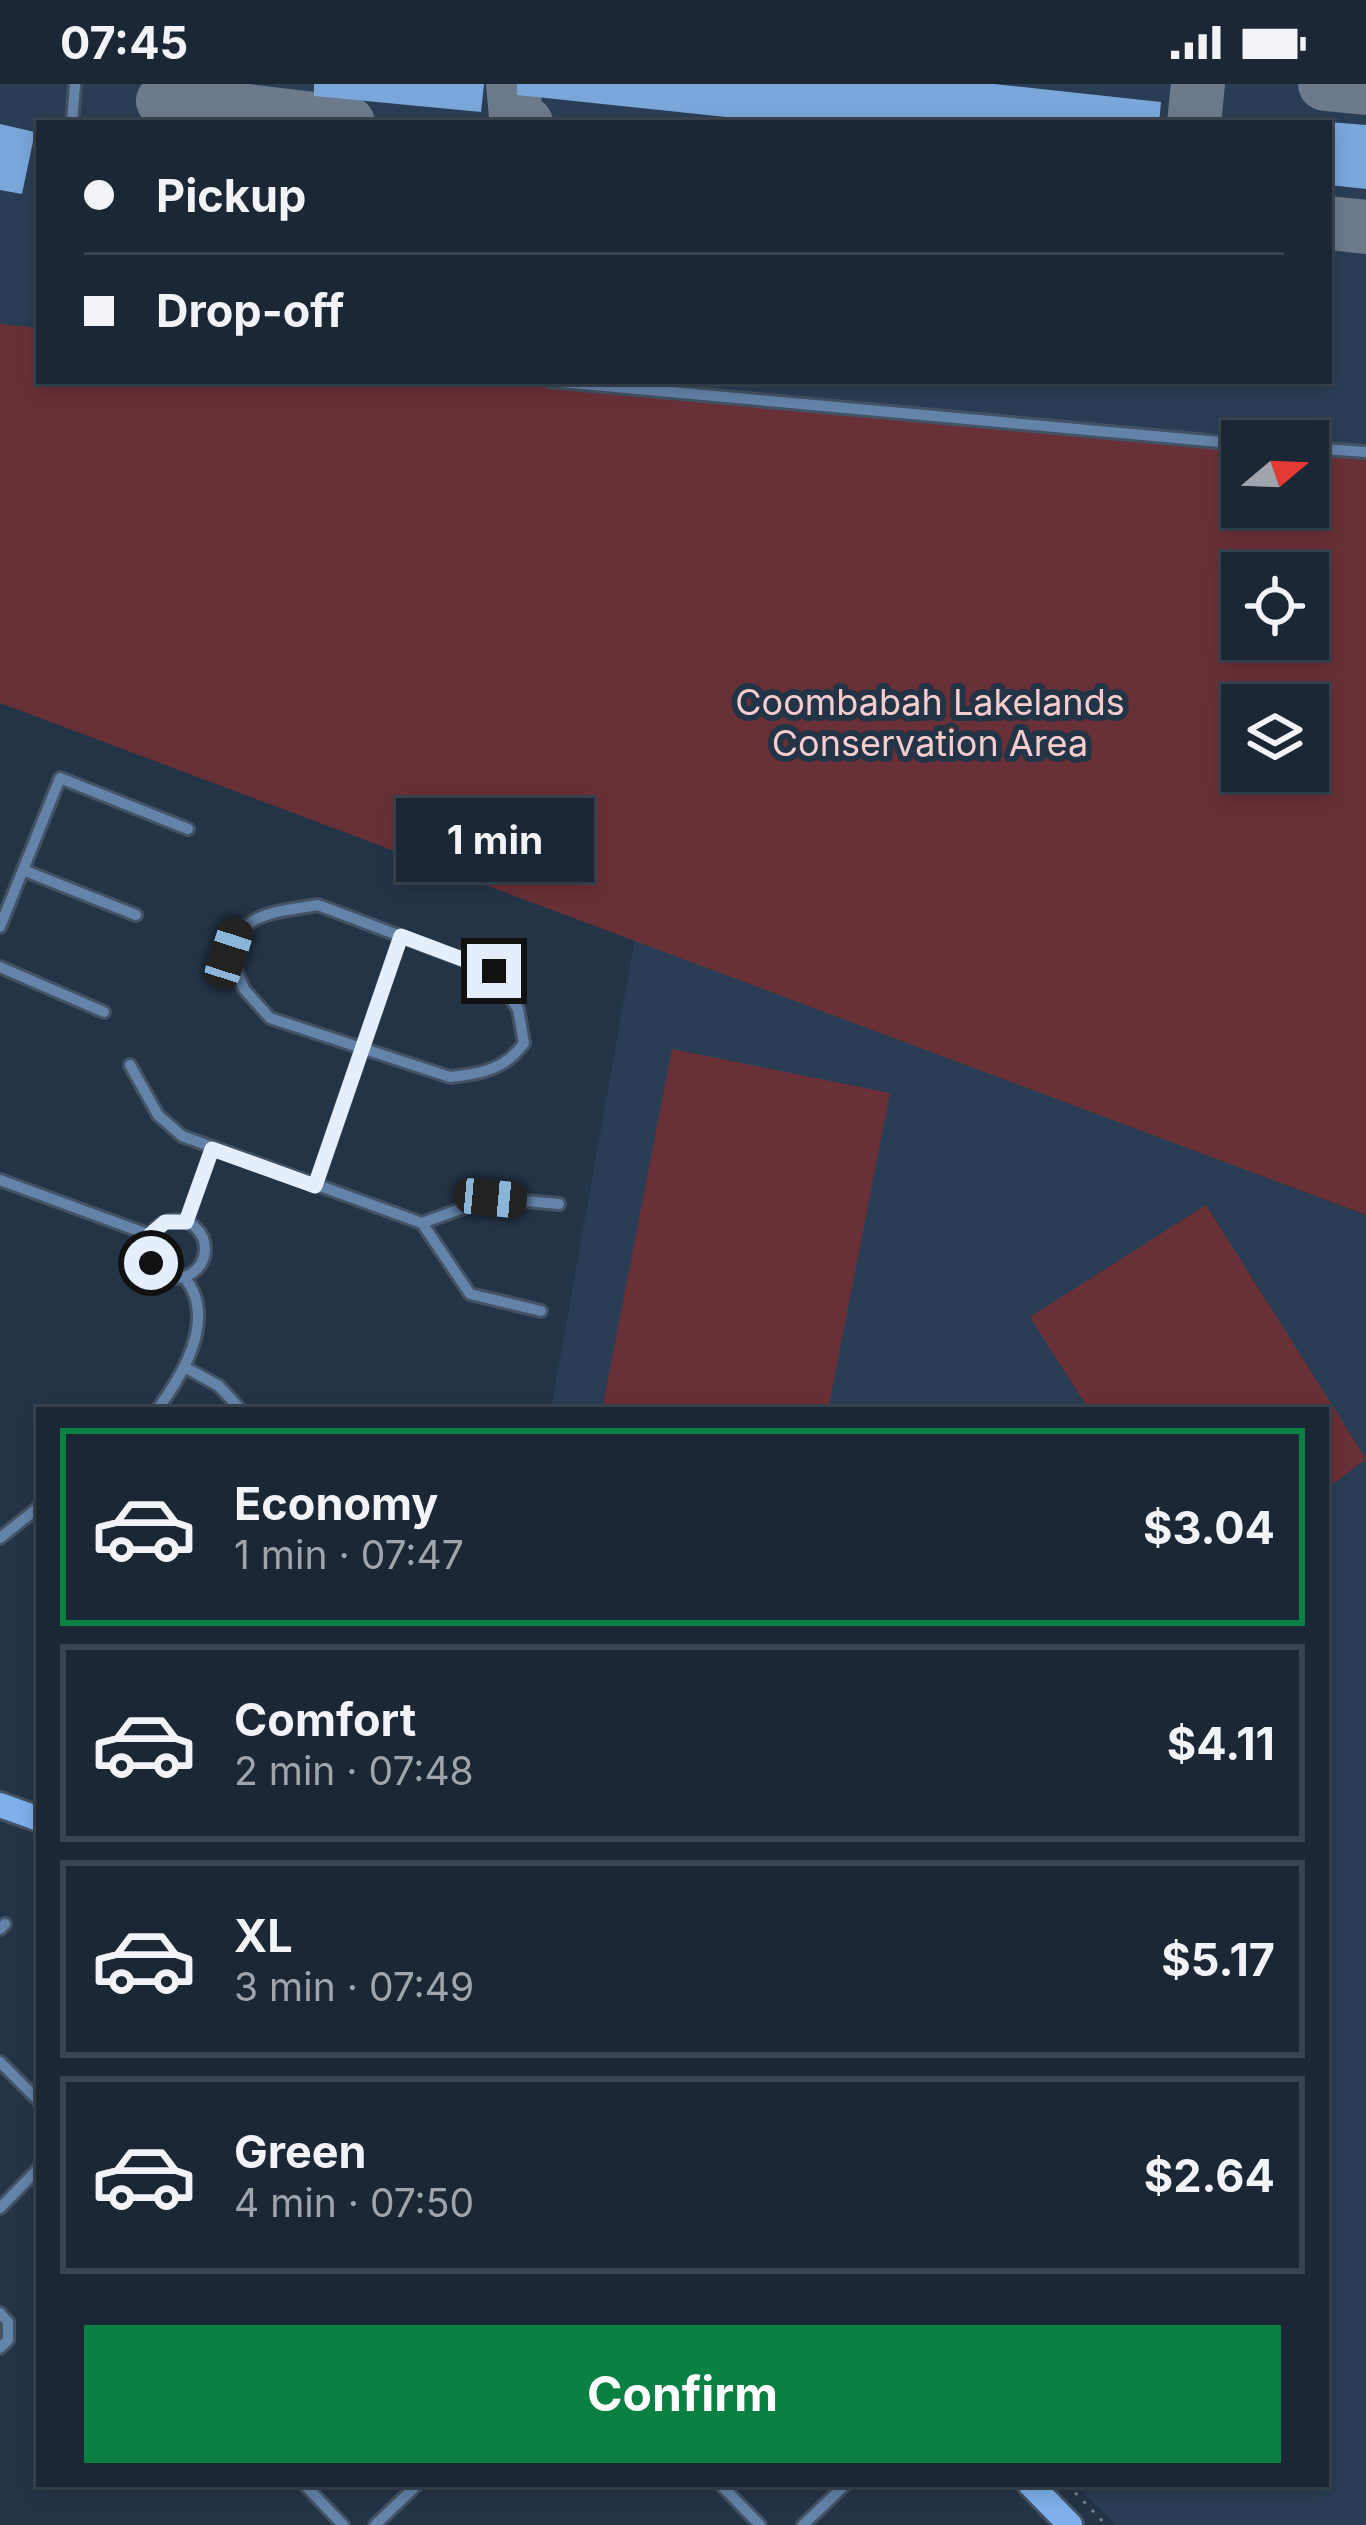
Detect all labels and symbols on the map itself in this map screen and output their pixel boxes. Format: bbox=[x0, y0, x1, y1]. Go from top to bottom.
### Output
north arrow bbox=[1221, 420, 1329, 528]
park label: Coombabah Lakelands Conservation Area bbox=[735, 680, 1125, 765]
callout: 1 min bbox=[395, 797, 593, 881]
car bbox=[201, 913, 257, 993]
route end bbox=[467, 944, 521, 998]
car bbox=[454, 1177, 528, 1219]
route start bbox=[124, 1236, 178, 1290]

